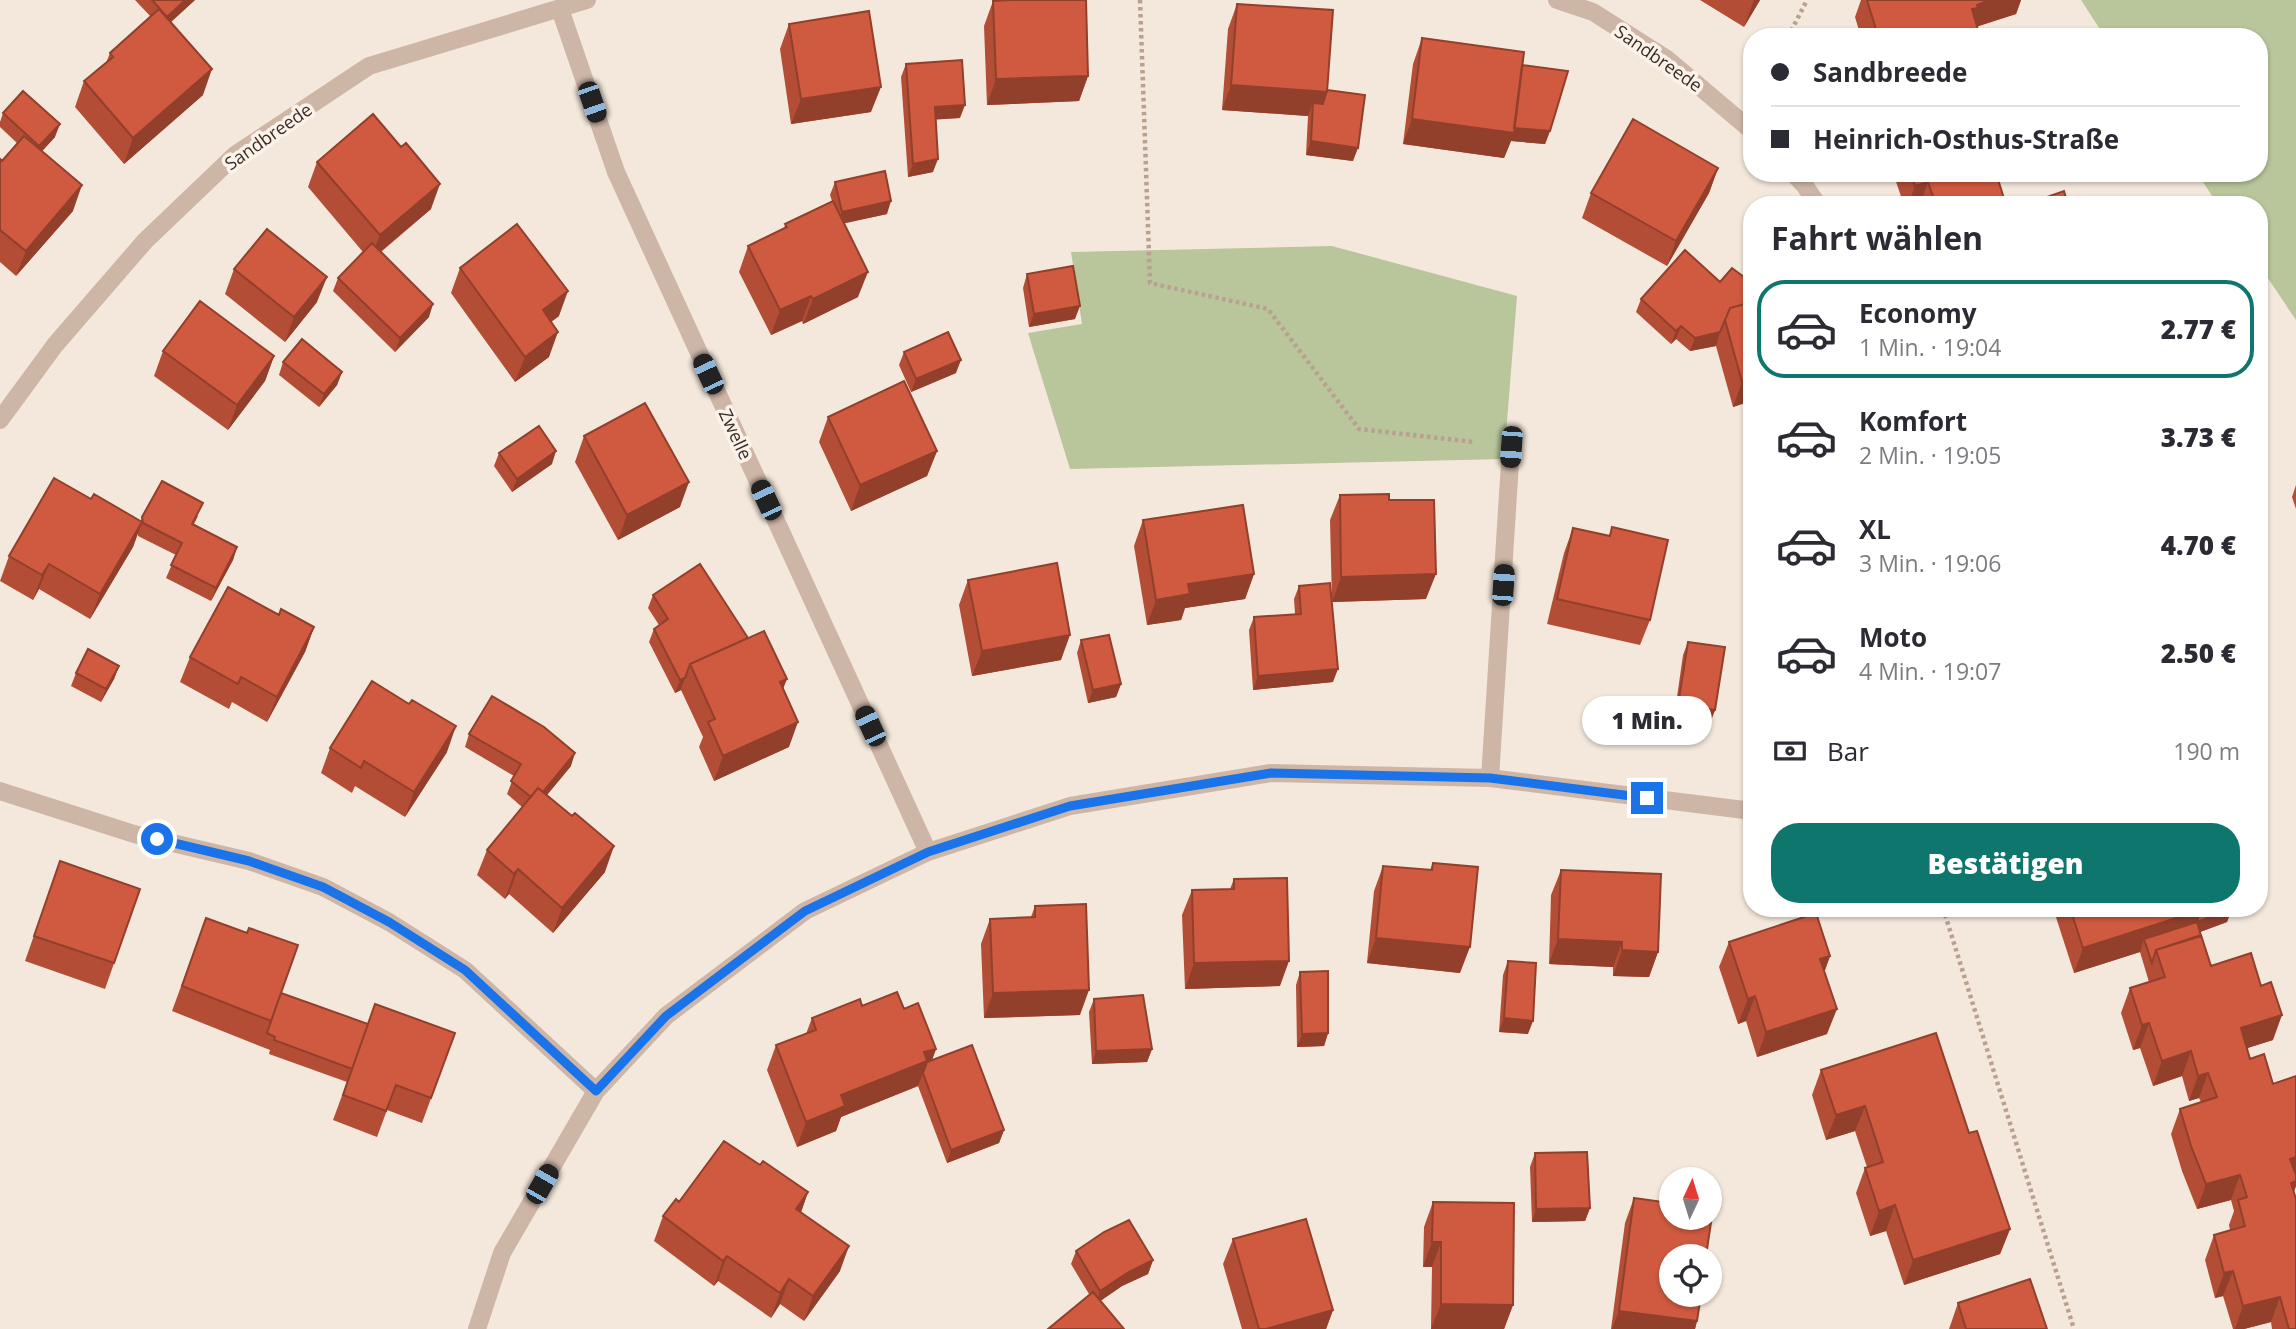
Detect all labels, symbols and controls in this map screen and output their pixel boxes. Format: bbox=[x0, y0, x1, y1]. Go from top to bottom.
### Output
street label: Sandbreede bbox=[1610, 19, 1708, 97]
text: Sandbreede bbox=[1813, 54, 1967, 90]
car bbox=[576, 79, 609, 125]
street label: Sandbreede bbox=[219, 97, 317, 175]
text: Heinrich-Osthus-Straße bbox=[1813, 121, 2119, 157]
text: Fahrt wählen bbox=[1771, 216, 1983, 259]
text: Economy bbox=[1859, 295, 1977, 331]
icon: car bbox=[1775, 298, 1838, 361]
text: 2.77 € bbox=[2161, 311, 2236, 347]
text: 1 Min. · 19:04 bbox=[1859, 331, 2001, 363]
car bbox=[690, 351, 727, 397]
text: Komfort bbox=[1859, 403, 1967, 439]
street label: Zwelle bbox=[714, 405, 758, 463]
icon: car bbox=[1775, 406, 1838, 469]
text: 3.73 € bbox=[2161, 419, 2236, 455]
car bbox=[1500, 425, 1523, 469]
text: 2 Min. · 19:05 bbox=[1859, 439, 2001, 471]
car bbox=[748, 477, 785, 523]
text: XL bbox=[1859, 511, 1891, 547]
icon: car bbox=[1775, 514, 1838, 577]
text: 4.70 € bbox=[2161, 527, 2236, 563]
text: 3 Min. · 19:06 bbox=[1859, 547, 2001, 579]
car bbox=[1492, 563, 1515, 607]
text: Moto bbox=[1859, 619, 1927, 655]
icon: car bbox=[1775, 622, 1838, 685]
text: 2.50 € bbox=[2161, 635, 2236, 671]
text: 4 Min. · 19:07 bbox=[1859, 655, 2001, 687]
callout: 1 Min. bbox=[1582, 696, 1712, 746]
car bbox=[852, 703, 889, 749]
text: 1 Min. bbox=[1611, 704, 1683, 736]
icon: cash bbox=[1771, 732, 1809, 770]
text: Bar bbox=[1827, 733, 1869, 769]
text: 190 m bbox=[2173, 735, 2240, 767]
route end bbox=[1631, 782, 1663, 814]
route start bbox=[141, 823, 173, 855]
button: Bestätigen bbox=[1771, 823, 2240, 903]
car bbox=[523, 1161, 562, 1207]
north arrow bbox=[1659, 1167, 1722, 1230]
map controls bbox=[1659, 1167, 1722, 1307]
button: locate bbox=[1659, 1244, 1722, 1307]

